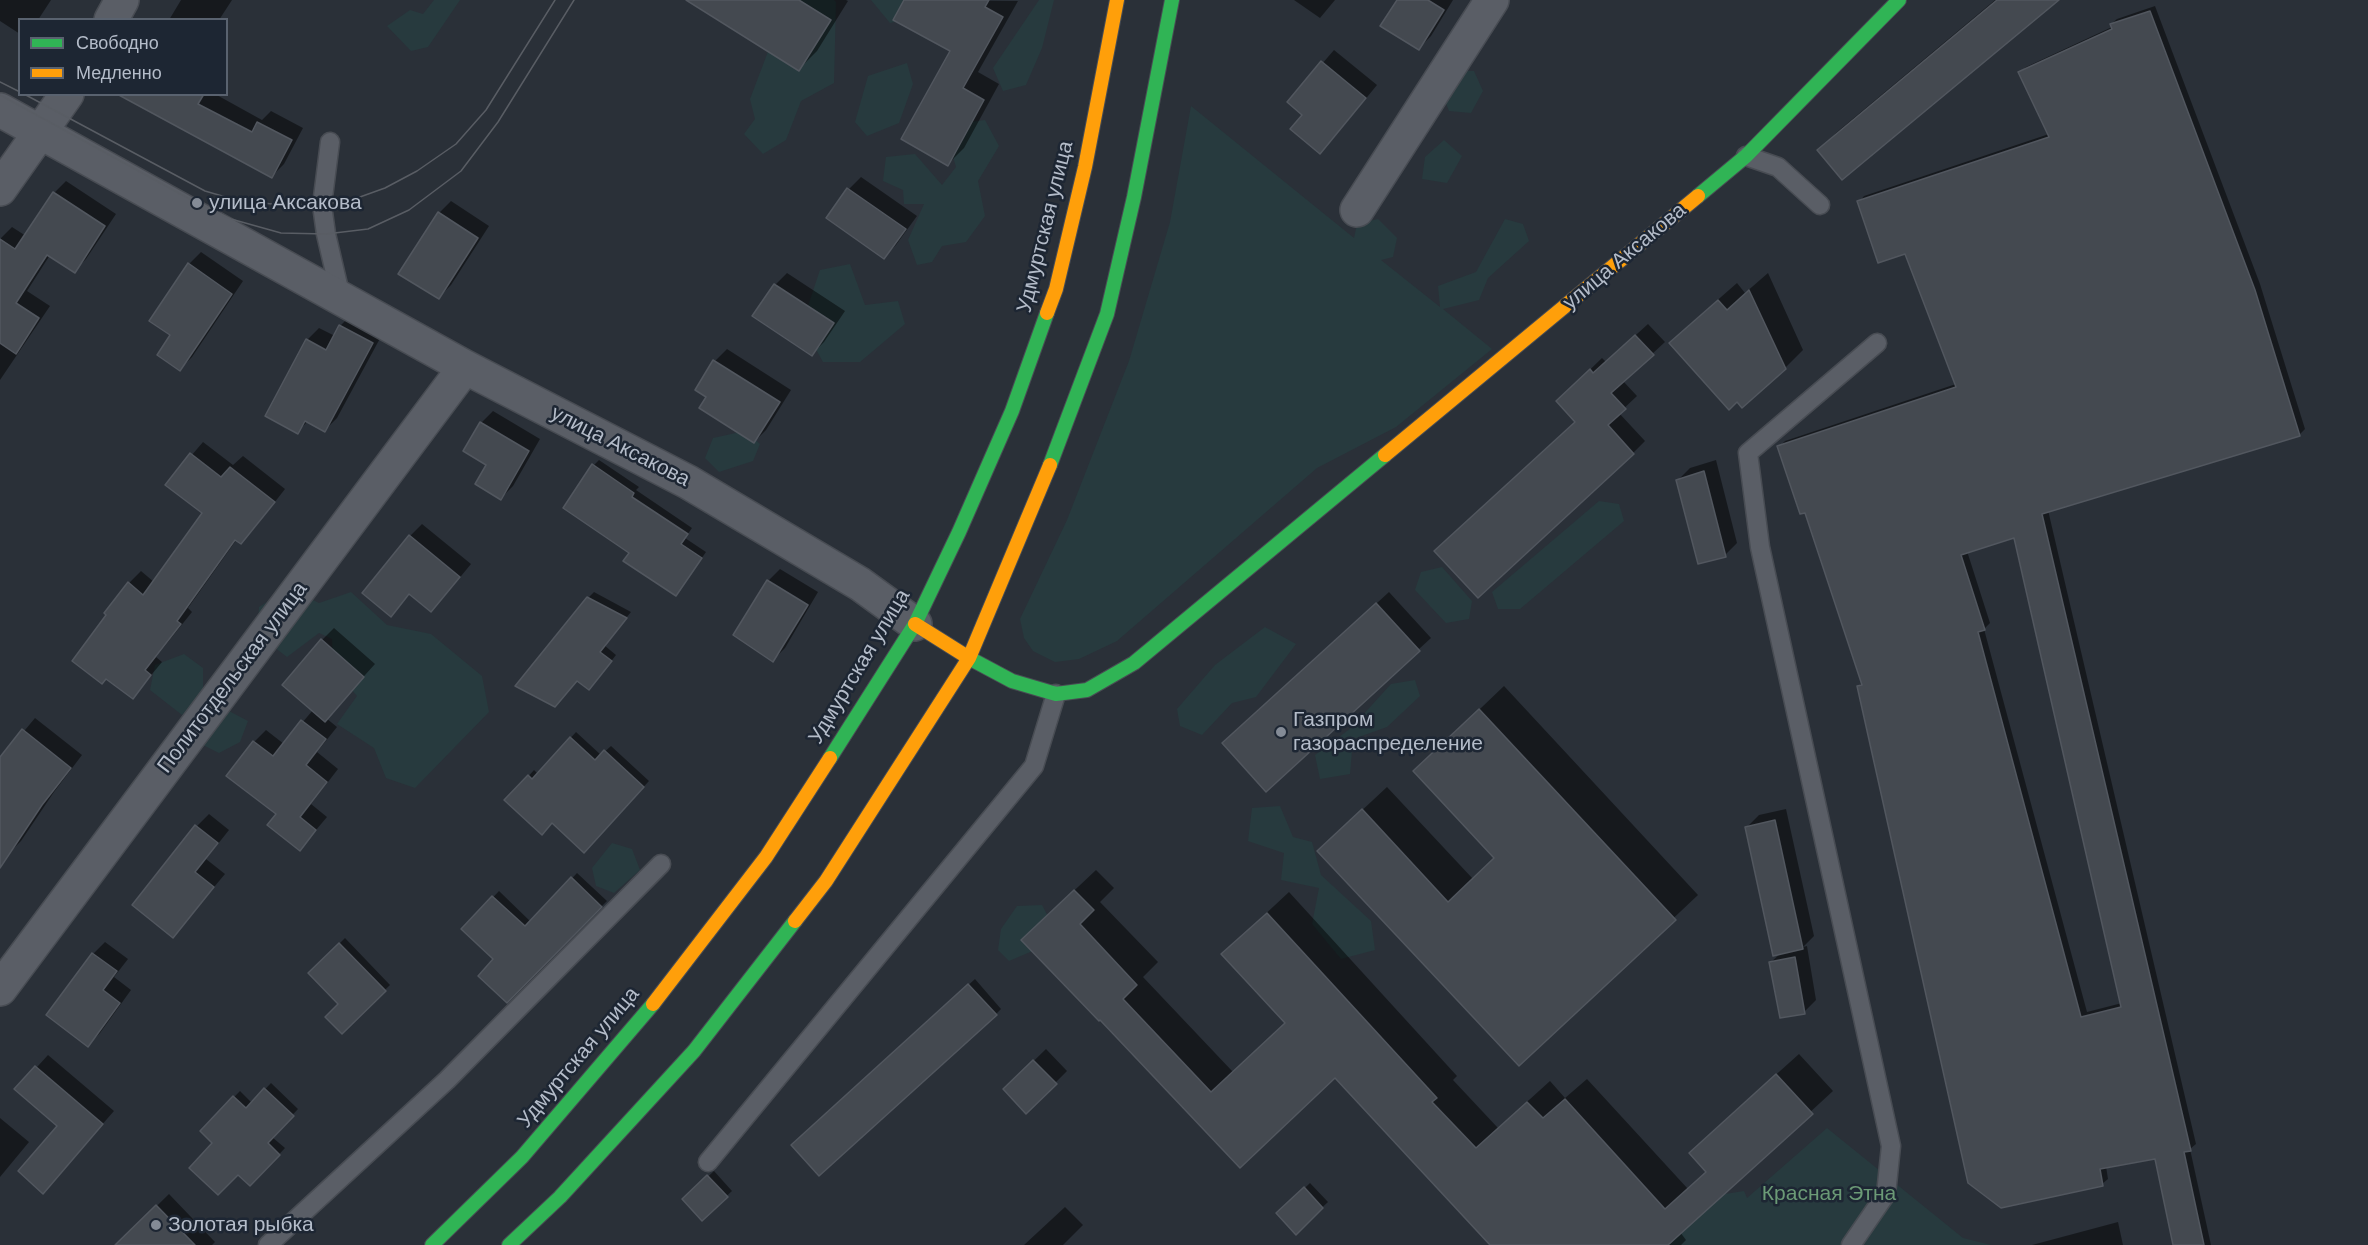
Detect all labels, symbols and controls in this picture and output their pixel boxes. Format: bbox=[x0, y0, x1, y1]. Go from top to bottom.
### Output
legend bbox=[18, 18, 228, 96]
text: Свободно bbox=[76, 31, 159, 55]
text: Медленно bbox=[76, 61, 162, 85]
street label: Удмуртская улица bbox=[1012, 139, 1080, 315]
place label: улица Аксакова bbox=[209, 190, 362, 216]
marker: улица Аксакова bbox=[190, 196, 204, 210]
street label: улица Аксакова bbox=[1558, 198, 1692, 316]
street label: улица Аксакова bbox=[546, 401, 694, 493]
street label: Политотдельская улица bbox=[153, 577, 313, 779]
street label: Удмуртская улица bbox=[804, 585, 916, 749]
place label: Газпром газораспределение bbox=[1293, 707, 1483, 757]
marker: Газпром газораспределение bbox=[1274, 725, 1288, 739]
street label: Удмуртская улица bbox=[513, 982, 645, 1134]
park label: Красная Этна bbox=[1762, 1181, 1896, 1207]
place label: Золотая рыбка bbox=[168, 1212, 314, 1238]
marker: Золотая рыбка bbox=[149, 1218, 163, 1232]

